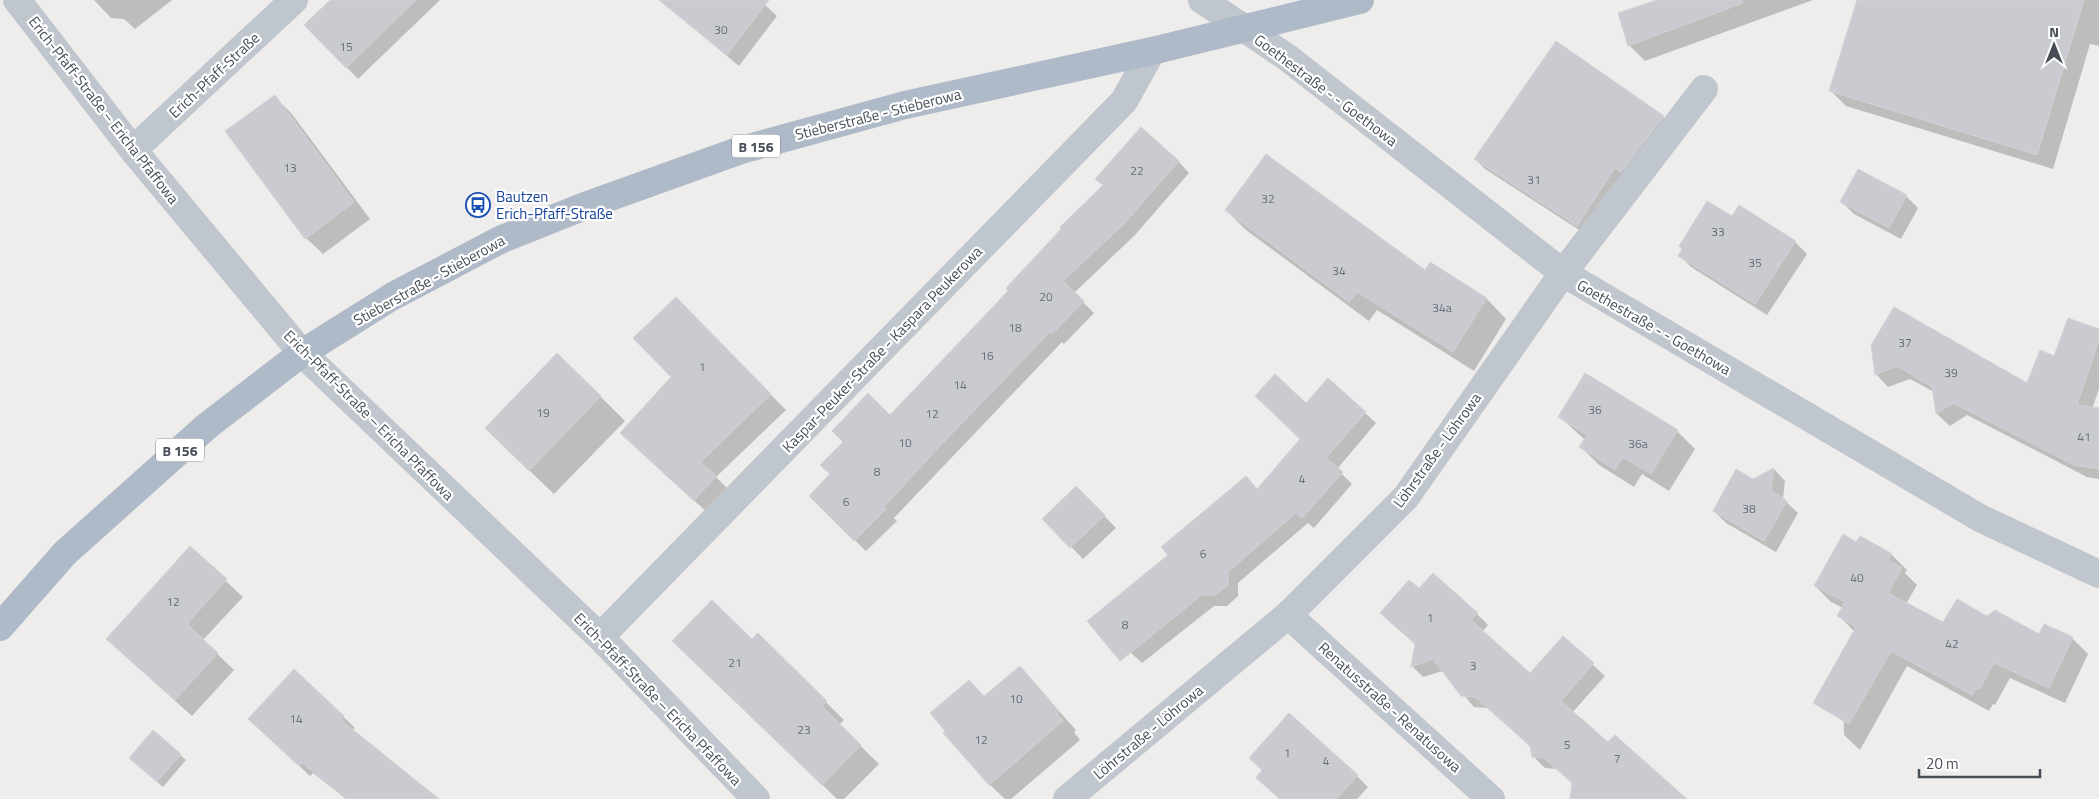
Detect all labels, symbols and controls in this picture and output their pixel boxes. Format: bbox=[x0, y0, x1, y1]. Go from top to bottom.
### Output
street label: Erich-Pfaff-Straße – Ericha Pfaffowa bbox=[23, 11, 185, 209]
house number: 30 bbox=[714, 20, 728, 39]
north arrow bbox=[2029, 20, 2079, 70]
text: N bbox=[2049, 21, 2059, 42]
street label: Erich-Pfaff-Straße bbox=[163, 27, 265, 123]
street label: Goethestraße - - Goethowa bbox=[1249, 28, 1403, 152]
house number: 15 bbox=[339, 37, 353, 56]
street label: Stieberstraße - Stieberowa bbox=[793, 82, 964, 146]
road number: B 156 bbox=[732, 134, 780, 158]
house number: 13 bbox=[283, 158, 297, 177]
house number: 22 bbox=[1130, 161, 1144, 180]
house number: 31 bbox=[1527, 170, 1541, 189]
place label: Bautzen Erich-Pfaff-Straße bbox=[496, 185, 613, 225]
house number: 32 bbox=[1261, 189, 1275, 208]
bus stop icon: Bautzen Erich-Pfaff-Straße bbox=[465, 192, 491, 218]
house number: 33 bbox=[1711, 222, 1725, 241]
street label: Stieberstraße - Stieberowa bbox=[349, 228, 510, 331]
street label: Kaspar-Peuker-Straße - Kaspara Peukerowa bbox=[777, 240, 988, 458]
house number: 35 bbox=[1748, 253, 1762, 272]
house number: 34 bbox=[1332, 261, 1346, 280]
street label: Goethestraße - - Goethowa bbox=[1573, 273, 1736, 381]
house number: 20 bbox=[1039, 287, 1053, 306]
house number: 34a bbox=[1432, 298, 1452, 317]
house number: 18 bbox=[1008, 318, 1022, 337]
street label: Erich-Pfaff-Straße – Ericha Pfaffowa bbox=[278, 324, 460, 506]
house number: 37 bbox=[1898, 333, 1912, 352]
house number: 16 bbox=[980, 346, 994, 365]
house number: 1 bbox=[699, 357, 705, 376]
house number: 39 bbox=[1944, 363, 1958, 382]
house number: 14 bbox=[953, 375, 967, 394]
street label: Löhrstraße - Löhrowa bbox=[1387, 387, 1487, 512]
house number: 36 bbox=[1588, 400, 1602, 419]
house number: 19 bbox=[536, 403, 550, 422]
house number: 12 bbox=[925, 404, 939, 423]
house number: 41 bbox=[2077, 427, 2091, 446]
house number: 10 bbox=[898, 433, 912, 452]
house number: 36a bbox=[1628, 434, 1648, 453]
road number: B 156 bbox=[156, 438, 204, 462]
house number: 8 bbox=[874, 462, 881, 481]
house number: 4 bbox=[1299, 469, 1306, 488]
house number: 6 bbox=[843, 492, 850, 511]
house number: 38 bbox=[1742, 499, 1756, 518]
house number: 6 bbox=[1200, 544, 1207, 563]
house number: 40 bbox=[1850, 568, 1864, 587]
house number: 12 bbox=[166, 592, 180, 611]
street label: Erich-Pfaff-Straße – Ericha Pfaffowa bbox=[569, 607, 748, 791]
house number: 1 bbox=[1427, 608, 1433, 627]
house number: 8 bbox=[1122, 615, 1129, 634]
house number: 42 bbox=[1945, 634, 1959, 653]
street label: Renatusstraße - Renatusowa bbox=[1313, 636, 1467, 778]
house number: 21 bbox=[728, 653, 742, 672]
house number: 3 bbox=[1470, 656, 1476, 675]
street label: Löhrstraße - Löhrowa bbox=[1088, 679, 1208, 785]
house number: 10 bbox=[1009, 689, 1023, 708]
house number: 14 bbox=[289, 709, 303, 728]
house number: 23 bbox=[797, 720, 811, 739]
house number: 12 bbox=[974, 730, 988, 749]
house number: 5 bbox=[1564, 735, 1571, 754]
house number: 1 bbox=[1284, 743, 1290, 762]
scale bar bbox=[1919, 746, 2040, 778]
house number: 7 bbox=[1614, 749, 1620, 768]
house number: 4 bbox=[1323, 751, 1330, 770]
text: 20 m bbox=[1926, 752, 1959, 775]

